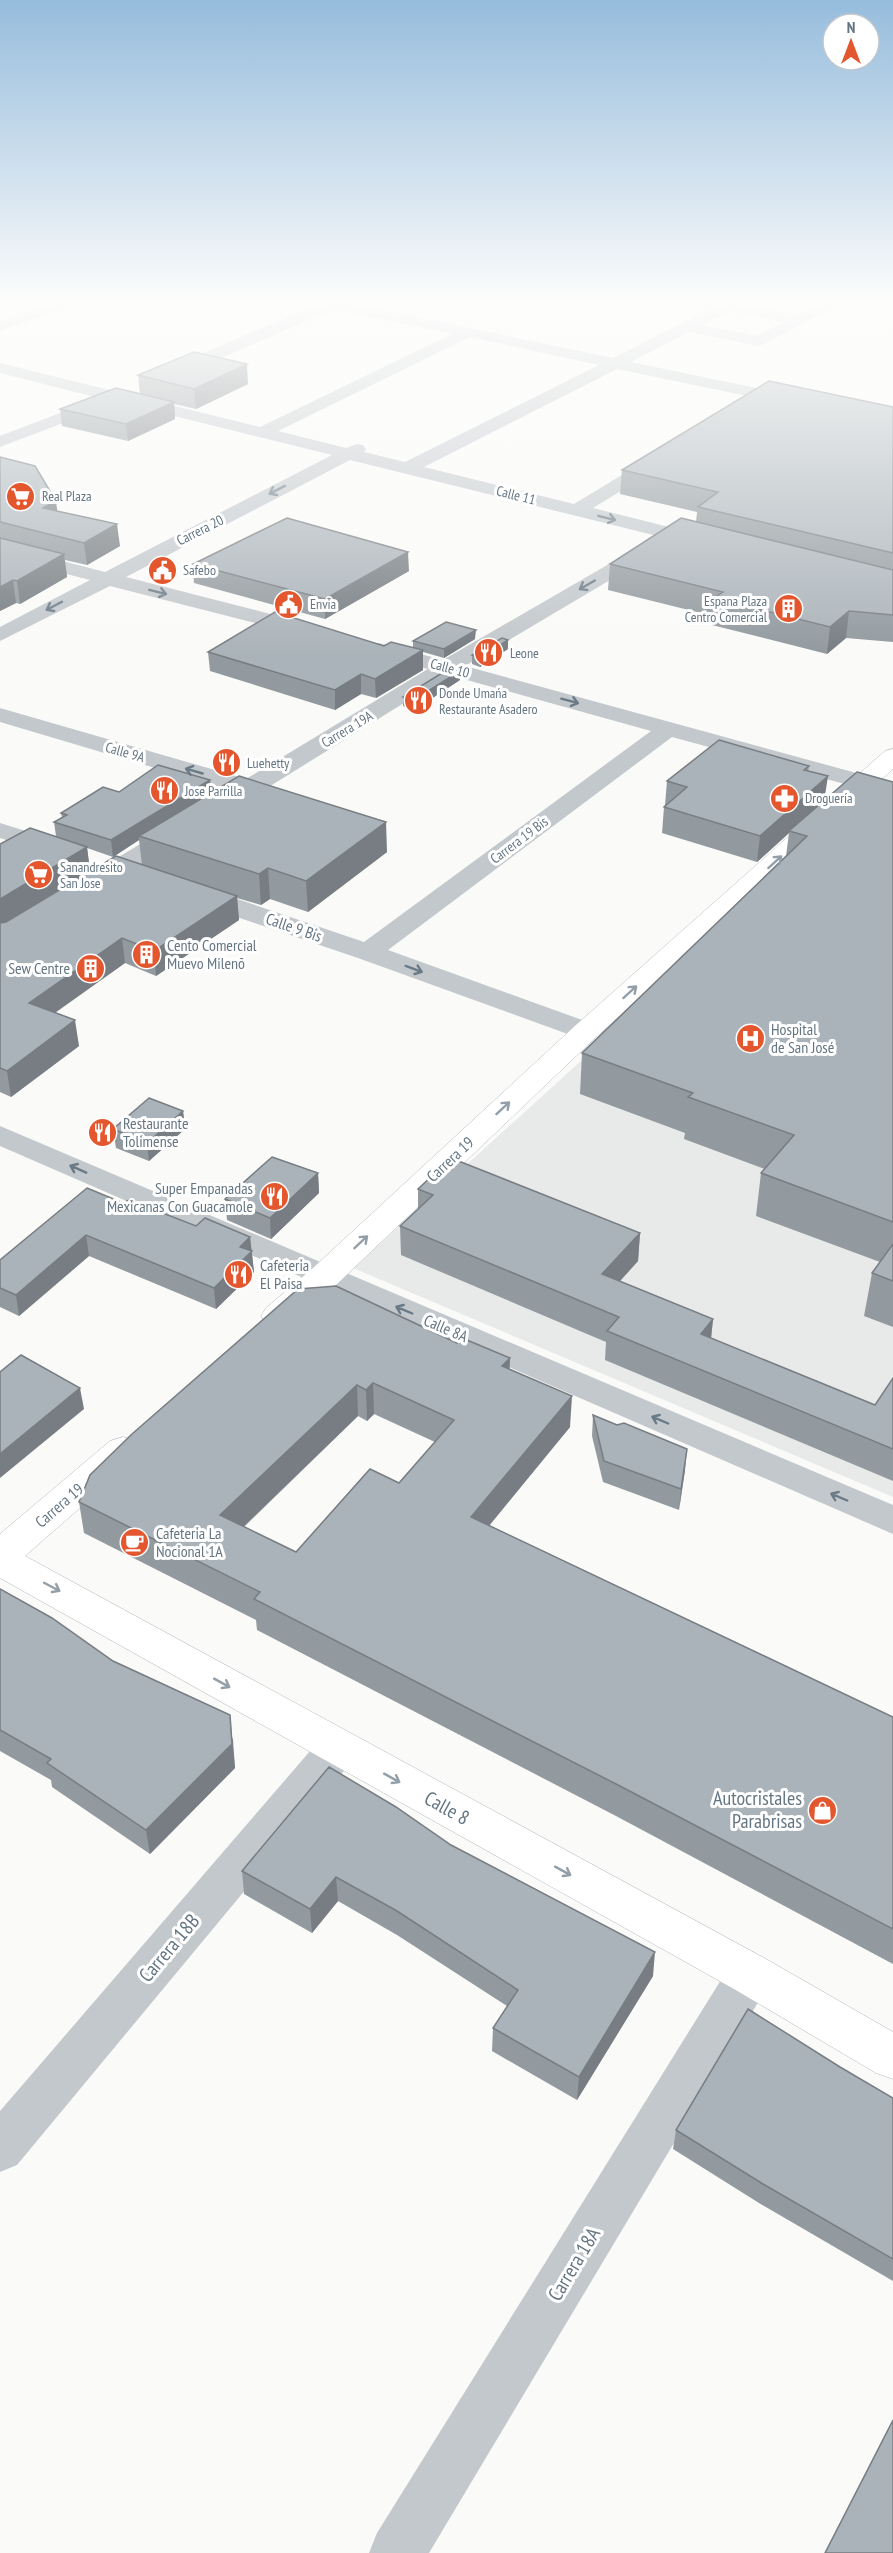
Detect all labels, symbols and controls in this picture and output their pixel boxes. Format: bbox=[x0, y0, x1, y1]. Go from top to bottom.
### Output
north arrow bbox=[821, 12, 881, 72]
text: N bbox=[847, 17, 855, 37]
supermarket icon: Real Plaza bbox=[5, 480, 37, 512]
street label: Calle 11 bbox=[495, 481, 537, 509]
one-way arrow bbox=[268, 485, 286, 496]
place label: Real Plaza bbox=[42, 487, 92, 505]
street label: Carrera 20 bbox=[174, 511, 226, 549]
one-way arrow bbox=[598, 512, 617, 524]
public building icon: Safebo bbox=[146, 554, 178, 586]
place label: Safebo bbox=[183, 561, 216, 579]
one-way arrow bbox=[579, 579, 596, 591]
one-way arrow bbox=[148, 587, 167, 599]
public building icon: Envia bbox=[273, 588, 305, 620]
place label: Espana Plaza Centro Comercial bbox=[685, 592, 768, 626]
building icon: Espana Plaza Centro Comercial bbox=[772, 593, 804, 625]
place label: Envia bbox=[310, 595, 336, 613]
one-way arrow bbox=[45, 601, 63, 612]
restaurant icon: Leone bbox=[473, 637, 505, 669]
place label: Leone bbox=[510, 644, 539, 662]
street label: Calle 10 bbox=[428, 654, 472, 682]
place label: Donde Umańa Restaurante Asadero bbox=[439, 684, 538, 718]
restaurant icon: Donde Umańa Restaurante Asadero bbox=[402, 685, 434, 717]
one-way arrow bbox=[560, 696, 579, 707]
street label: Carrera 19A bbox=[318, 706, 376, 751]
street label: Calle 9A bbox=[103, 738, 147, 766]
restaurant icon: Luehetty bbox=[210, 747, 242, 779]
place label: Luehetty bbox=[247, 754, 290, 772]
one-way arrow bbox=[185, 765, 204, 776]
restaurant icon: Jose Parrilla bbox=[148, 775, 180, 807]
place label: Jose Parrilla bbox=[184, 782, 242, 800]
pharmacy icon: Droguería bbox=[768, 782, 800, 814]
place label: Droguería bbox=[805, 789, 853, 807]
street label: Carrera 19 Bis bbox=[487, 812, 552, 868]
one-way arrow bbox=[767, 855, 782, 869]
place label: Sanandresito San Jose bbox=[60, 858, 123, 892]
supermarket icon: Sanandresito San Jose bbox=[23, 859, 55, 891]
street label: Calle 9 Bis bbox=[263, 908, 325, 946]
place label: Cento Comercial Muevo Milenõ bbox=[167, 935, 257, 973]
building icon: Cento Comercial Muevo Milenõ bbox=[130, 938, 162, 970]
building icon: Sew Centre bbox=[75, 952, 107, 984]
place label: Sew Centre bbox=[8, 958, 70, 978]
one-way arrow bbox=[404, 964, 423, 975]
one-way arrow bbox=[622, 985, 637, 999]
place label: Hospital de San José bbox=[771, 1019, 834, 1057]
hospital icon: Hospital de San José bbox=[734, 1022, 766, 1054]
one-way arrow bbox=[496, 1101, 511, 1116]
place label: Restaurante Tolimense bbox=[123, 1113, 189, 1151]
restaurant icon: Restaurante Tolimense bbox=[86, 1116, 118, 1148]
street label: Carrera 19 bbox=[422, 1132, 478, 1186]
one-way arrow bbox=[70, 1163, 88, 1174]
place label: Super Empanadas Mexicanas Con Guacamole bbox=[107, 1178, 253, 1216]
restaurant icon: Super Empanadas Mexicanas Con Guacamole bbox=[258, 1181, 290, 1213]
one-way arrow bbox=[354, 1235, 369, 1249]
place label: Cafeteria El Paisa bbox=[260, 1255, 309, 1293]
restaurant icon: Cafeteria El Paisa bbox=[223, 1258, 255, 1290]
one-way arrow bbox=[395, 1304, 413, 1315]
street label: Calle 8A bbox=[421, 1310, 471, 1346]
one-way arrow bbox=[651, 1414, 670, 1425]
street label: Carrera 19 bbox=[31, 1479, 87, 1531]
one-way arrow bbox=[831, 1491, 849, 1502]
place label: Cafeteria La Nocional 1A bbox=[156, 1523, 223, 1561]
cafe icon: Cafeteria La Nocional 1A bbox=[119, 1526, 151, 1558]
one-way arrow bbox=[42, 1582, 60, 1593]
one-way arrow bbox=[212, 1678, 230, 1689]
one-way arrow bbox=[383, 1772, 400, 1784]
street label: Calle 8 bbox=[420, 1785, 474, 1831]
place label: Autocristales Parabrisas bbox=[713, 1785, 802, 1834]
shop icon: Autocristales Parabrisas bbox=[807, 1794, 839, 1826]
one-way arrow bbox=[554, 1866, 571, 1878]
street label: Carrera 18B bbox=[133, 1909, 205, 1987]
street label: Carrera 18A bbox=[542, 2222, 606, 2306]

